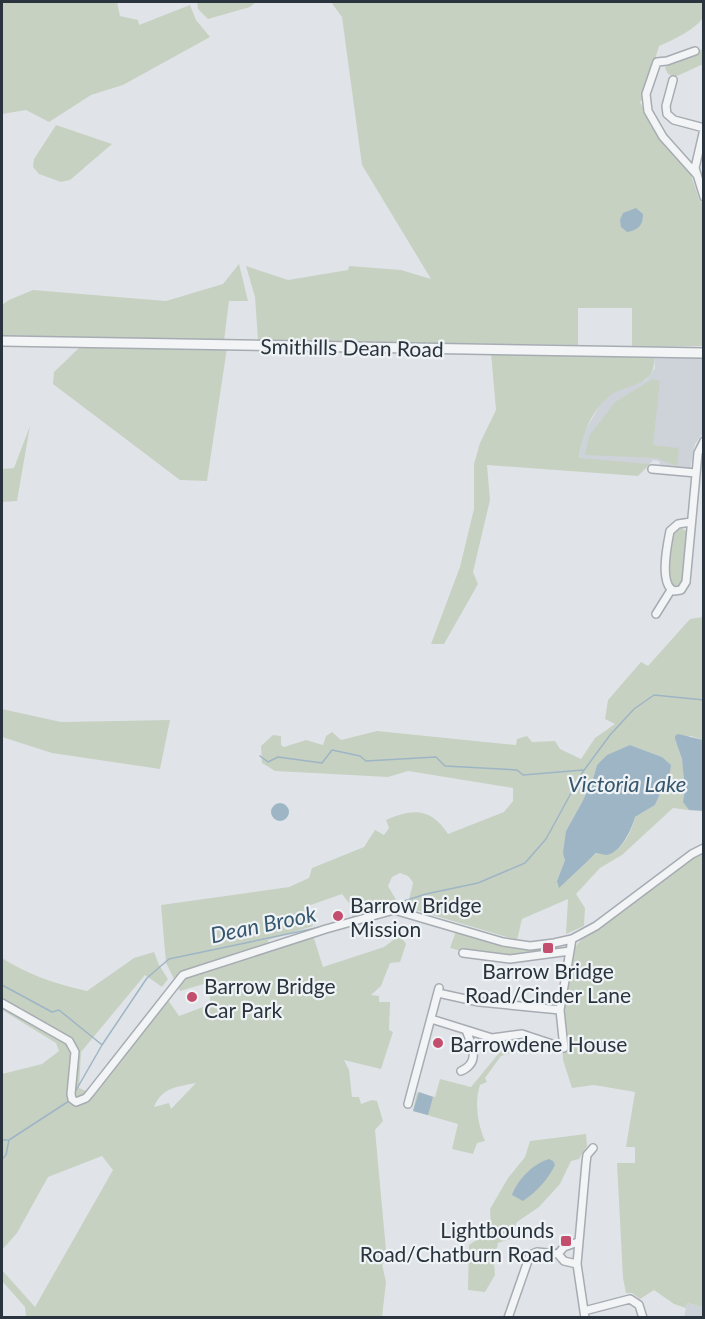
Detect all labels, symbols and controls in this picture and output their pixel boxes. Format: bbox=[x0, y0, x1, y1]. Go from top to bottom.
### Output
street label: Smithills Dean Road bbox=[260, 333, 444, 361]
water label: Victoria Lake bbox=[568, 770, 686, 797]
place label: Barrow Bridge Mission bbox=[350, 892, 482, 941]
water label: Dean Brook bbox=[208, 900, 319, 948]
marker: Barrow Bridge Mission bbox=[331, 909, 345, 923]
marker: Barrow Bridge Road/Cinder Lane bbox=[541, 941, 555, 955]
place label: Barrow Bridge Road/Cinder Lane bbox=[465, 958, 631, 1007]
place label: Barrow Bridge Car Park bbox=[204, 973, 336, 1022]
marker: Barrow Bridge Car Park bbox=[185, 990, 199, 1004]
place label: Barrowdene House bbox=[450, 1031, 627, 1056]
marker: Barrowdene House bbox=[431, 1036, 445, 1050]
place label: Lightbounds Road/Chatburn Road bbox=[360, 1217, 554, 1266]
marker: Lightbounds Road/Chatburn Road bbox=[559, 1234, 573, 1248]

